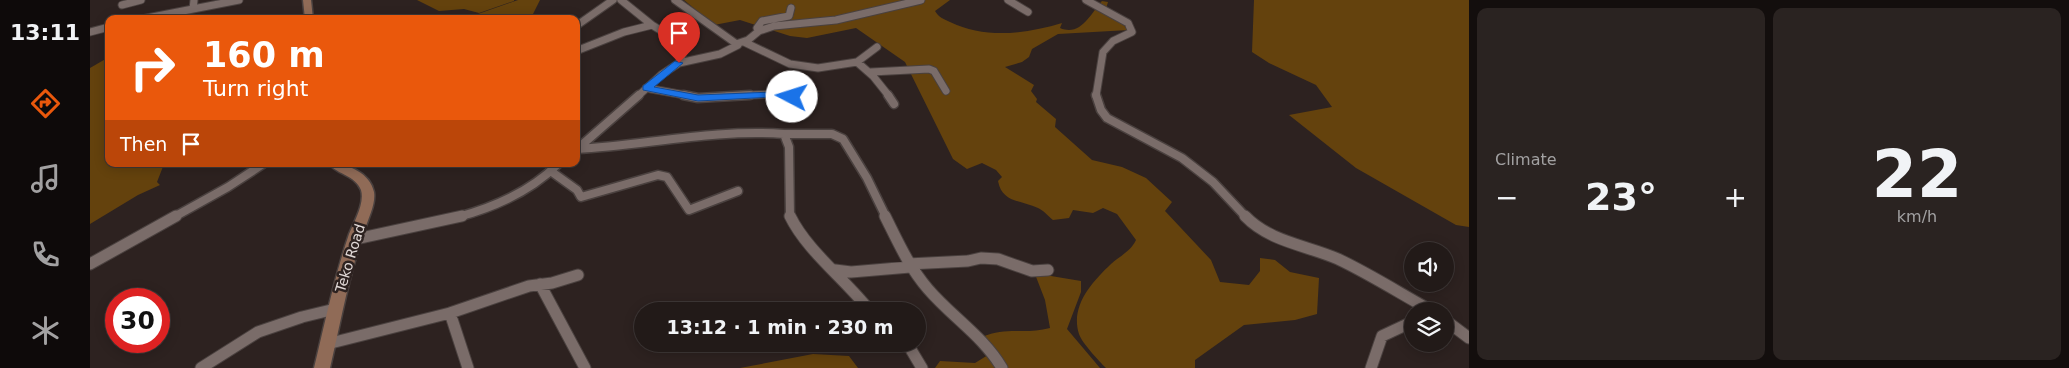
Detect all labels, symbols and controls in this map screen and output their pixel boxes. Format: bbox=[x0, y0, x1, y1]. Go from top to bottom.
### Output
pin bbox=[658, 12, 700, 63]
icon: arrive bbox=[665, 19, 693, 47]
text: 13:11 bbox=[10, 20, 80, 45]
icon: right bbox=[120, 35, 185, 100]
text: 160 m bbox=[203, 35, 325, 75]
position arrow bbox=[765, 70, 817, 122]
text: Turn right bbox=[203, 76, 308, 101]
icon: directions bbox=[28, 86, 63, 121]
icon: arrive bbox=[177, 130, 205, 158]
text: Then bbox=[120, 133, 167, 155]
text: 22 bbox=[1872, 137, 1962, 212]
text: Climate bbox=[1495, 150, 1557, 169]
icon: music bbox=[28, 161, 63, 196]
text: 23° bbox=[1585, 175, 1657, 219]
text: − bbox=[1495, 181, 1518, 214]
text: + bbox=[1724, 181, 1747, 214]
text: km/h bbox=[1897, 207, 1937, 226]
street label: Teko Road bbox=[332, 222, 368, 295]
icon: phone bbox=[28, 237, 63, 272]
map controls bbox=[1404, 242, 1454, 352]
button: sound bbox=[1404, 242, 1454, 292]
speed limit sign: 30 bbox=[105, 288, 170, 353]
button: layers bbox=[1404, 302, 1454, 352]
icon: climate bbox=[28, 313, 63, 348]
text: 13:12 · 1 min · 230 m bbox=[666, 316, 894, 338]

